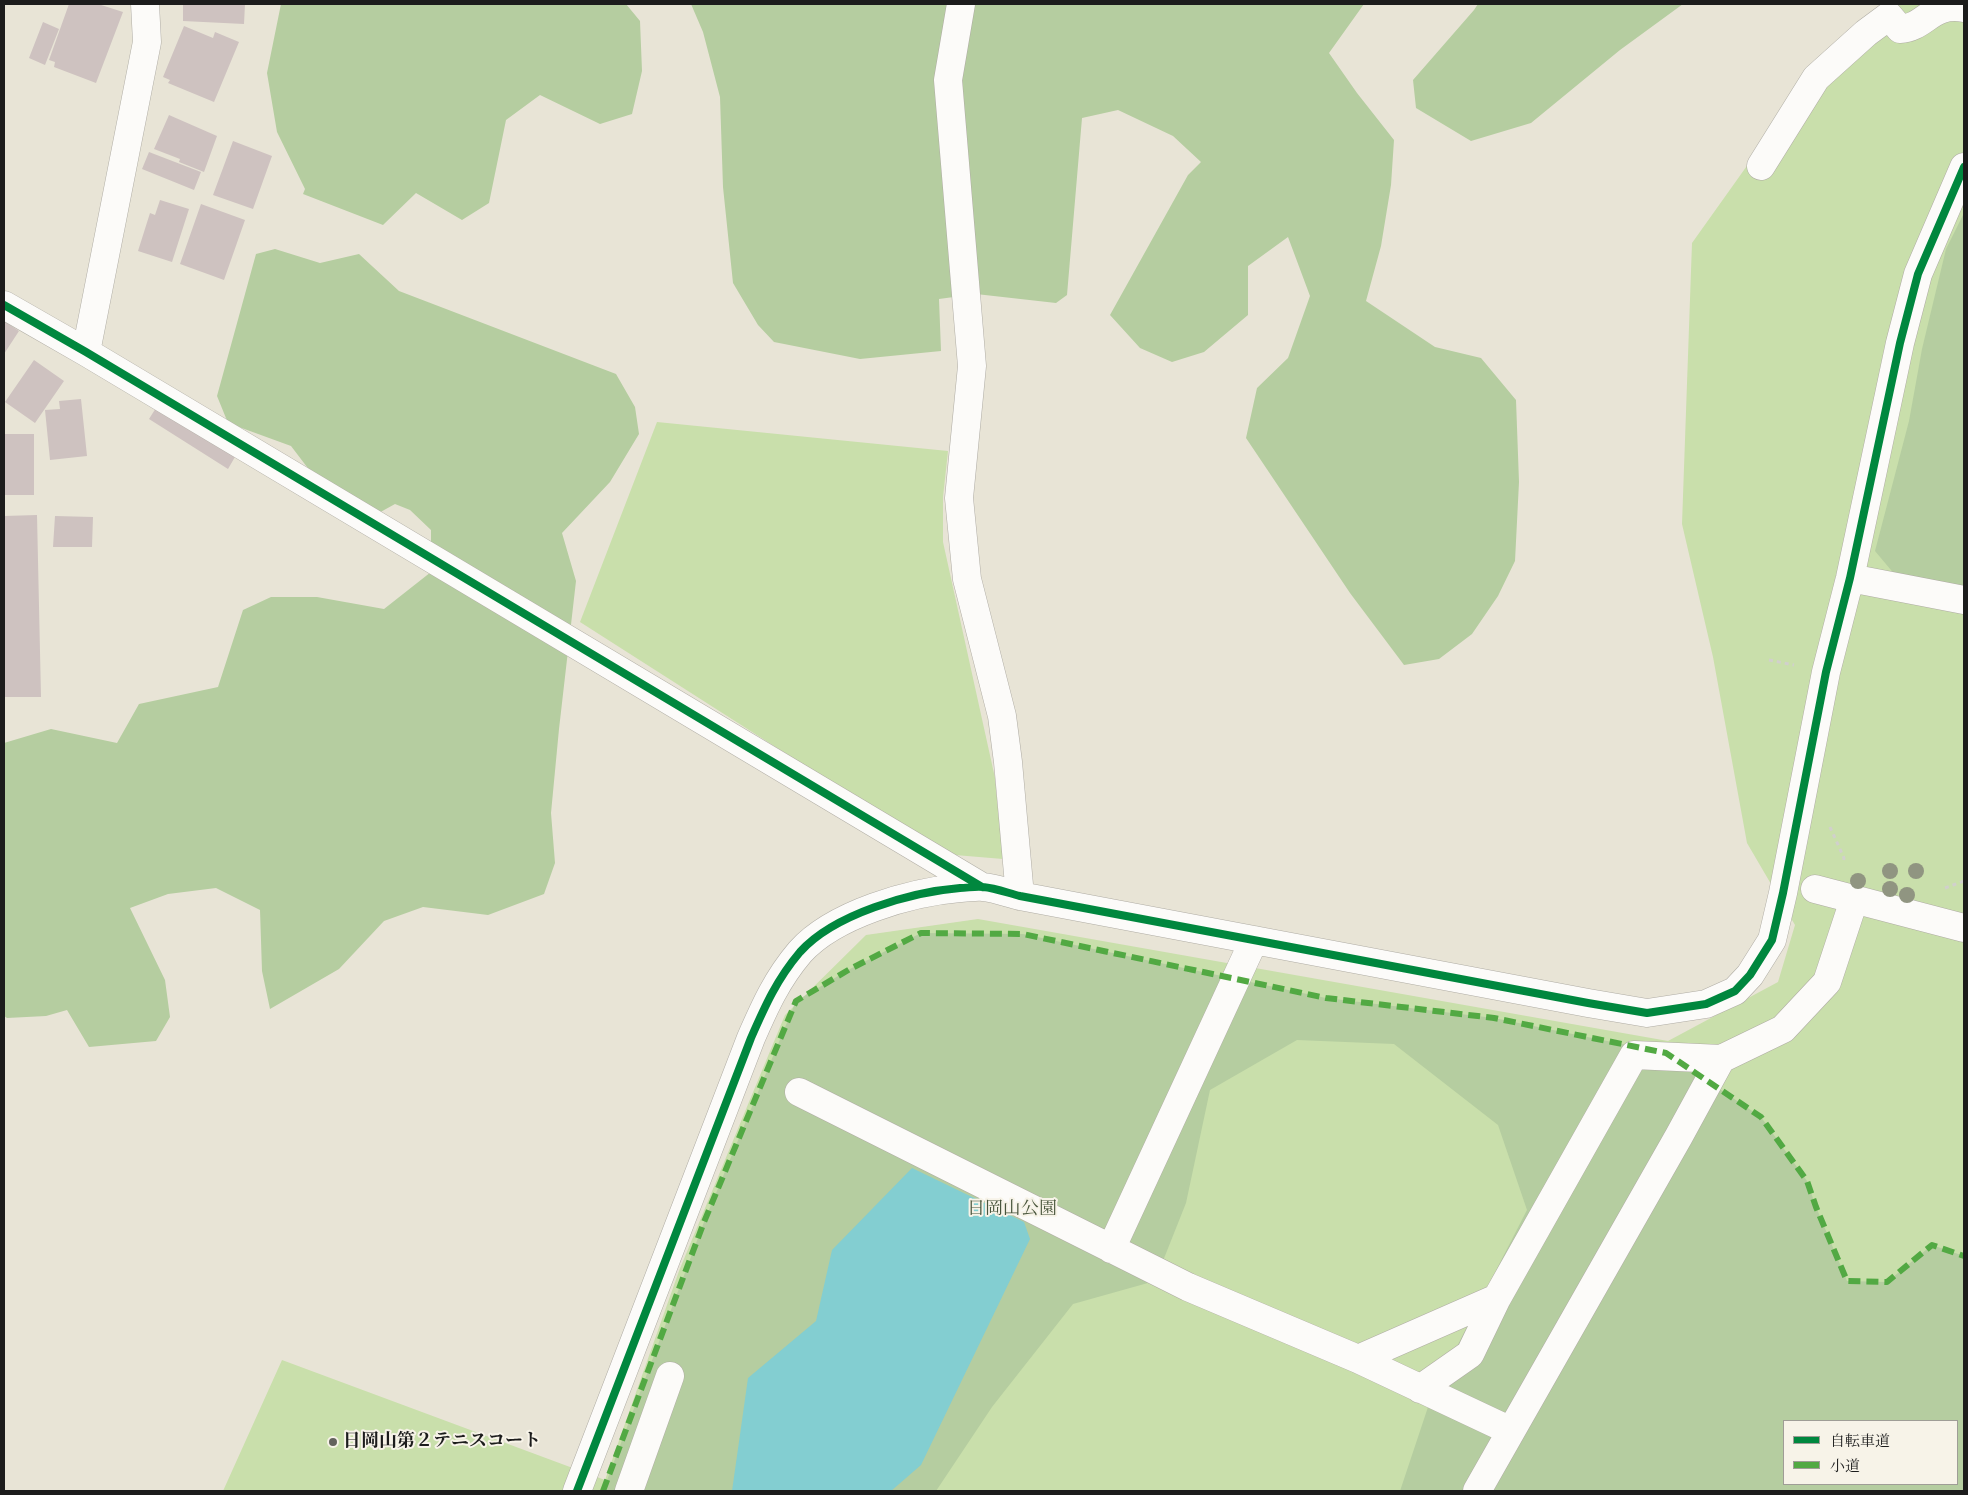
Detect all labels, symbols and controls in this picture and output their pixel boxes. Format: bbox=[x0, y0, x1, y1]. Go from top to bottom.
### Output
park label: 日岡山公園 bbox=[967, 1199, 1057, 1221]
legend bbox=[1783, 1420, 1958, 1485]
place label: 日岡山第２テニスコート bbox=[343, 1431, 541, 1453]
text: 自転車道 bbox=[1830, 1432, 1890, 1451]
marker: 日岡山第２テニスコート bbox=[327, 1436, 339, 1448]
text: 小道 bbox=[1830, 1457, 1860, 1476]

